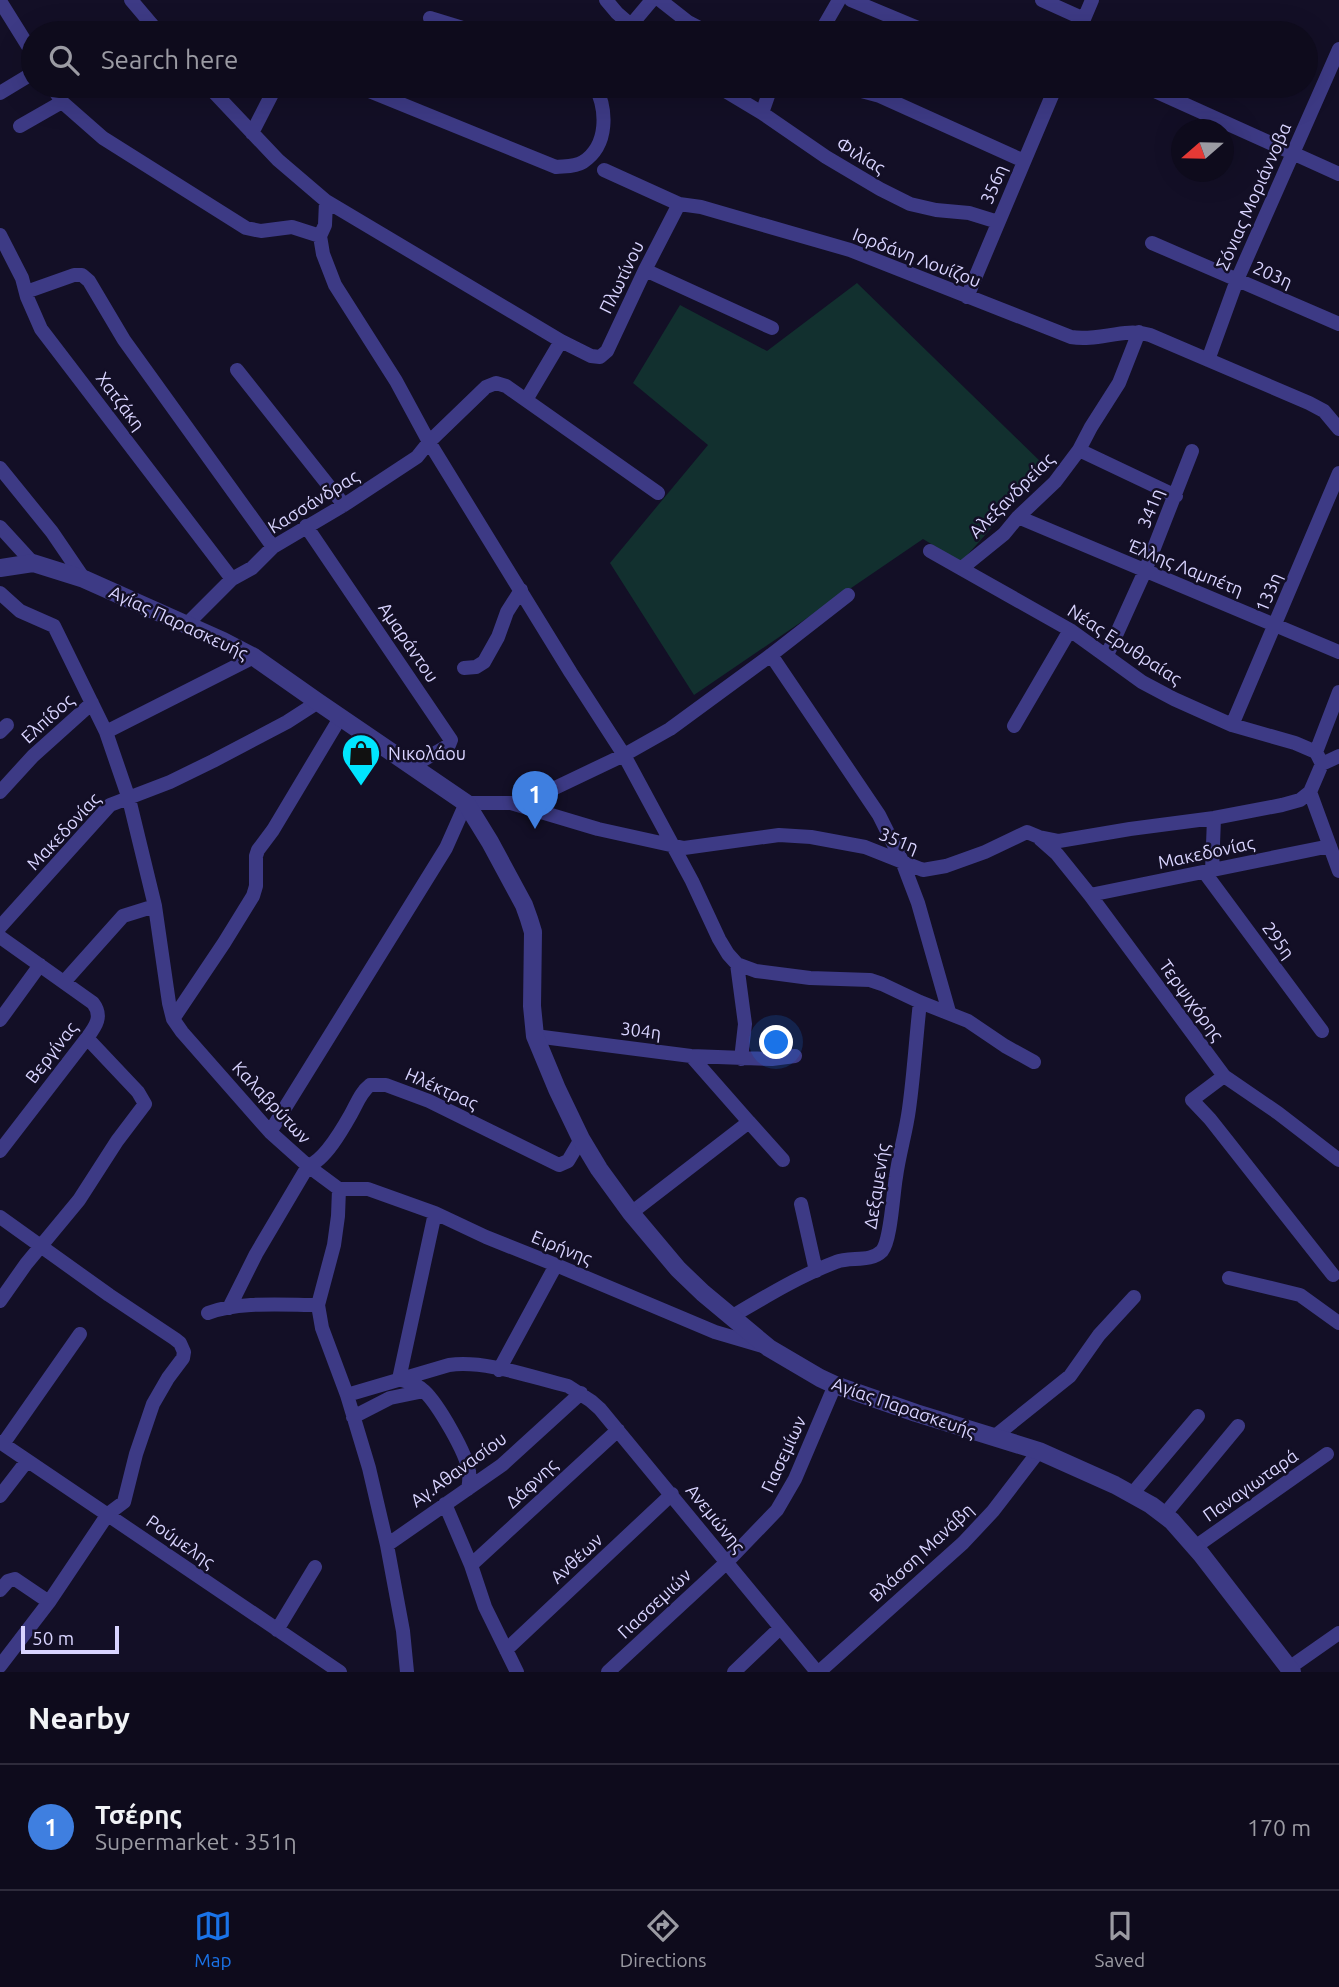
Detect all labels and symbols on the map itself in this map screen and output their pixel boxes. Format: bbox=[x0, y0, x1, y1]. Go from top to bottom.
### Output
north arrow bbox=[1171, 119, 1234, 182]
street label: Σόνιας Μοριάννοβα bbox=[1212, 119, 1295, 273]
street label: Φιλίας bbox=[833, 133, 889, 178]
street label: 356η bbox=[976, 161, 1010, 207]
street label: Ιορδάνη Λουίζου bbox=[850, 223, 984, 292]
street label: Πλωτίνου bbox=[595, 237, 647, 317]
street label: 203η bbox=[1250, 257, 1296, 291]
street label: Χατζάκη bbox=[92, 368, 149, 435]
street label: Αλεξανδρείας bbox=[964, 448, 1058, 542]
street label: Κασσάνδρας bbox=[264, 465, 363, 538]
street label: 341η bbox=[1133, 485, 1167, 531]
street label: Έλλης Λαμπέτη bbox=[1124, 534, 1246, 600]
street label: 133η bbox=[1251, 569, 1285, 615]
street label: Αγίας Παρασκευής bbox=[106, 581, 251, 664]
street label: Αμαράντου bbox=[375, 598, 443, 686]
street label: Νέας Ερυθραίας bbox=[1064, 600, 1186, 689]
street label: Ελπίδος bbox=[17, 689, 78, 747]
shop icon: Νικολάου bbox=[340, 732, 382, 787]
place label: Νικολάου bbox=[388, 743, 466, 763]
pin: 1 bbox=[512, 771, 558, 829]
street label: Μακεδονίας bbox=[22, 788, 104, 874]
street label: 351η bbox=[876, 823, 922, 857]
street label: Μακεδονίας bbox=[1156, 832, 1256, 873]
street label: 295η bbox=[1259, 918, 1299, 962]
street label: Τερψιχόρης bbox=[1155, 956, 1228, 1045]
street label: Βεργίνας bbox=[21, 1017, 82, 1087]
street label: 304η bbox=[620, 1018, 662, 1042]
your location bbox=[759, 1025, 793, 1059]
street label: Καλαβρύτων bbox=[229, 1057, 315, 1147]
street label: Ηλέκτρας bbox=[402, 1063, 481, 1114]
street label: Δεξαμενής bbox=[859, 1142, 894, 1230]
street label: Ειρήνης bbox=[528, 1226, 595, 1269]
street label: Αγίας Παρασκευής bbox=[829, 1373, 978, 1442]
street label: Γιασεμίων bbox=[757, 1412, 809, 1495]
street label: Αγ.Αθανασίου bbox=[406, 1428, 510, 1510]
street label: Παναγιωταρά bbox=[1199, 1445, 1301, 1525]
street label: Δάφνης bbox=[501, 1454, 562, 1513]
street label: Ανεμώνης bbox=[682, 1480, 749, 1557]
street label: Βλάσση Μανάβη bbox=[865, 1499, 977, 1605]
street label: Ρούμελης bbox=[143, 1510, 219, 1573]
street label: Ανθέων bbox=[546, 1529, 606, 1587]
street label: Γιασσεμιών bbox=[613, 1564, 695, 1642]
scale bar bbox=[21, 1623, 119, 1655]

